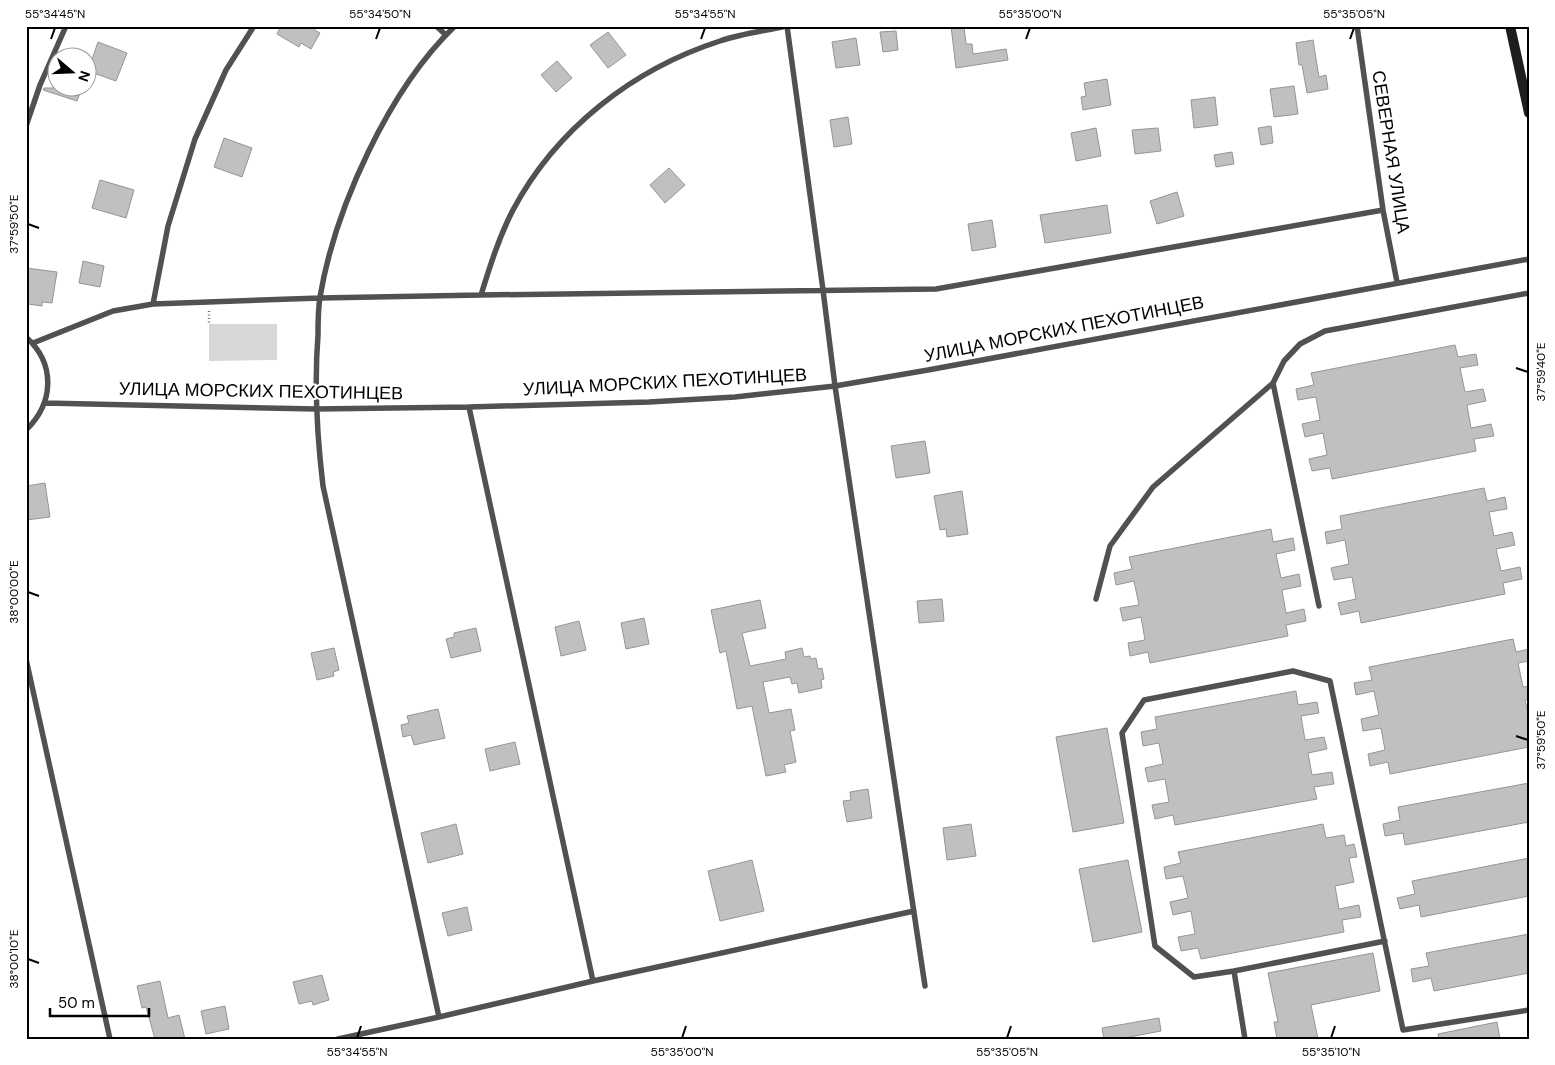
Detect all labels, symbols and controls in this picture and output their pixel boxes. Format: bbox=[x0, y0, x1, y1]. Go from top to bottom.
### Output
text: 55°34'45"N bbox=[25, 6, 85, 22]
text: 55°34'50"N bbox=[349, 6, 411, 22]
text: 55°34'55"N bbox=[675, 6, 735, 22]
text: 55°35'00"N bbox=[998, 6, 1062, 22]
text: 55°35'05"N bbox=[1323, 6, 1385, 22]
north arrow bbox=[48, 48, 98, 98]
text: N bbox=[74, 68, 94, 84]
street label: СЕВЕРНАЯ УЛИЦА bbox=[1366, 69, 1416, 235]
text: 37°59'50"E bbox=[6, 194, 22, 254]
street label: УЛИЦА МОРСКИХ ПЕХОТИНЦЕВ bbox=[922, 290, 1206, 368]
text: 37°59'40"E bbox=[1533, 342, 1549, 401]
street label: УЛИЦА МОРСКИХ ПЕХОТИНЦЕВ bbox=[522, 363, 808, 401]
street label: УЛИЦА МОРСКИХ ПЕХОТИНЦЕВ bbox=[119, 377, 403, 405]
text: 38°00'00"E bbox=[6, 560, 22, 624]
text: 37°59'50"E bbox=[1533, 710, 1549, 770]
text: 38°00'10"E bbox=[6, 929, 22, 989]
scale bar bbox=[50, 985, 149, 1017]
text: 50 m bbox=[58, 993, 95, 1013]
text: 55°34'55"N bbox=[327, 1044, 387, 1060]
text: 55°35'00"N bbox=[650, 1044, 714, 1060]
text: 55°35'05"N bbox=[976, 1044, 1038, 1060]
text: 55°35'10"N bbox=[1302, 1044, 1360, 1060]

